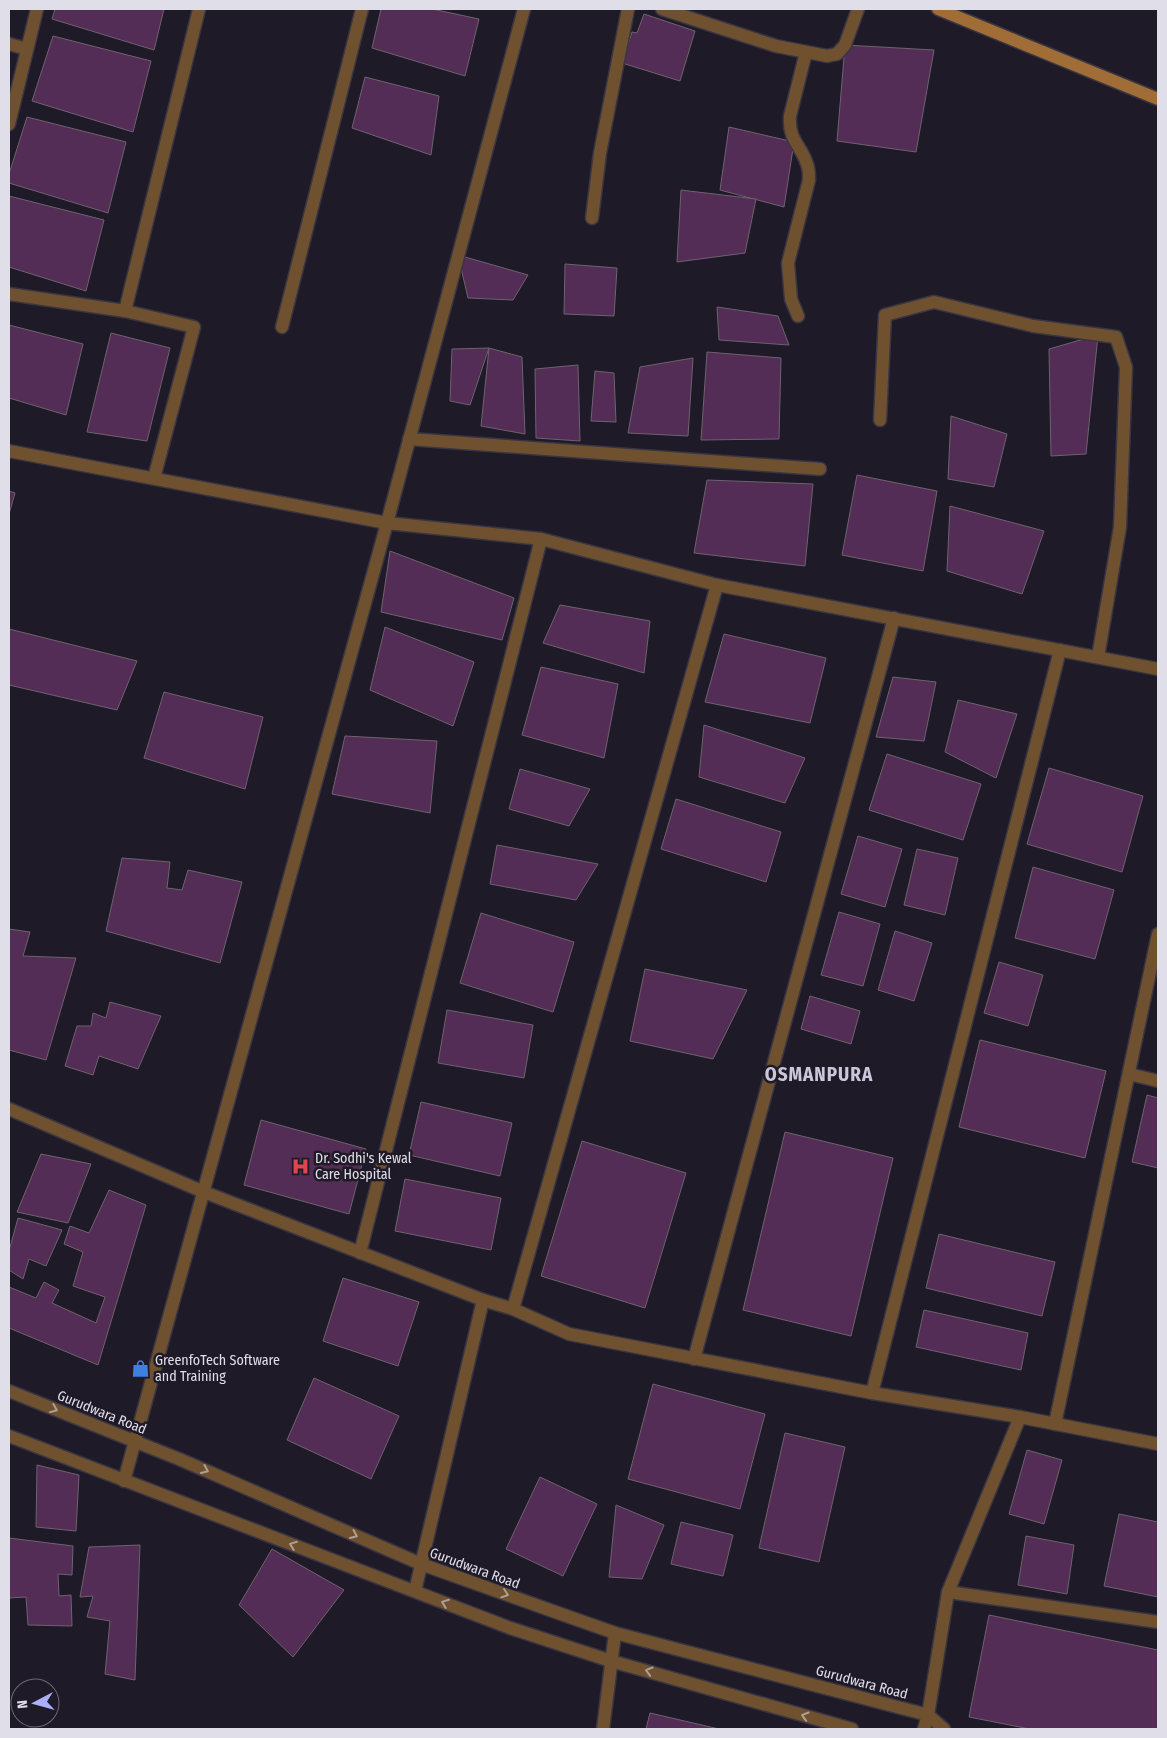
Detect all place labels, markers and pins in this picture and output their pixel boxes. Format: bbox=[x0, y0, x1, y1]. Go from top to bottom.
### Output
place label: Dr. Sodhi's Kewal Care Hospital bbox=[315, 1150, 412, 1183]
hospital icon: Dr. Sodhi's Kewal Care Hospital bbox=[291, 1156, 311, 1176]
place label: GreenfoTech Software and Training bbox=[155, 1352, 280, 1385]
shop icon: GreenfoTech Software and Training bbox=[131, 1358, 151, 1378]

